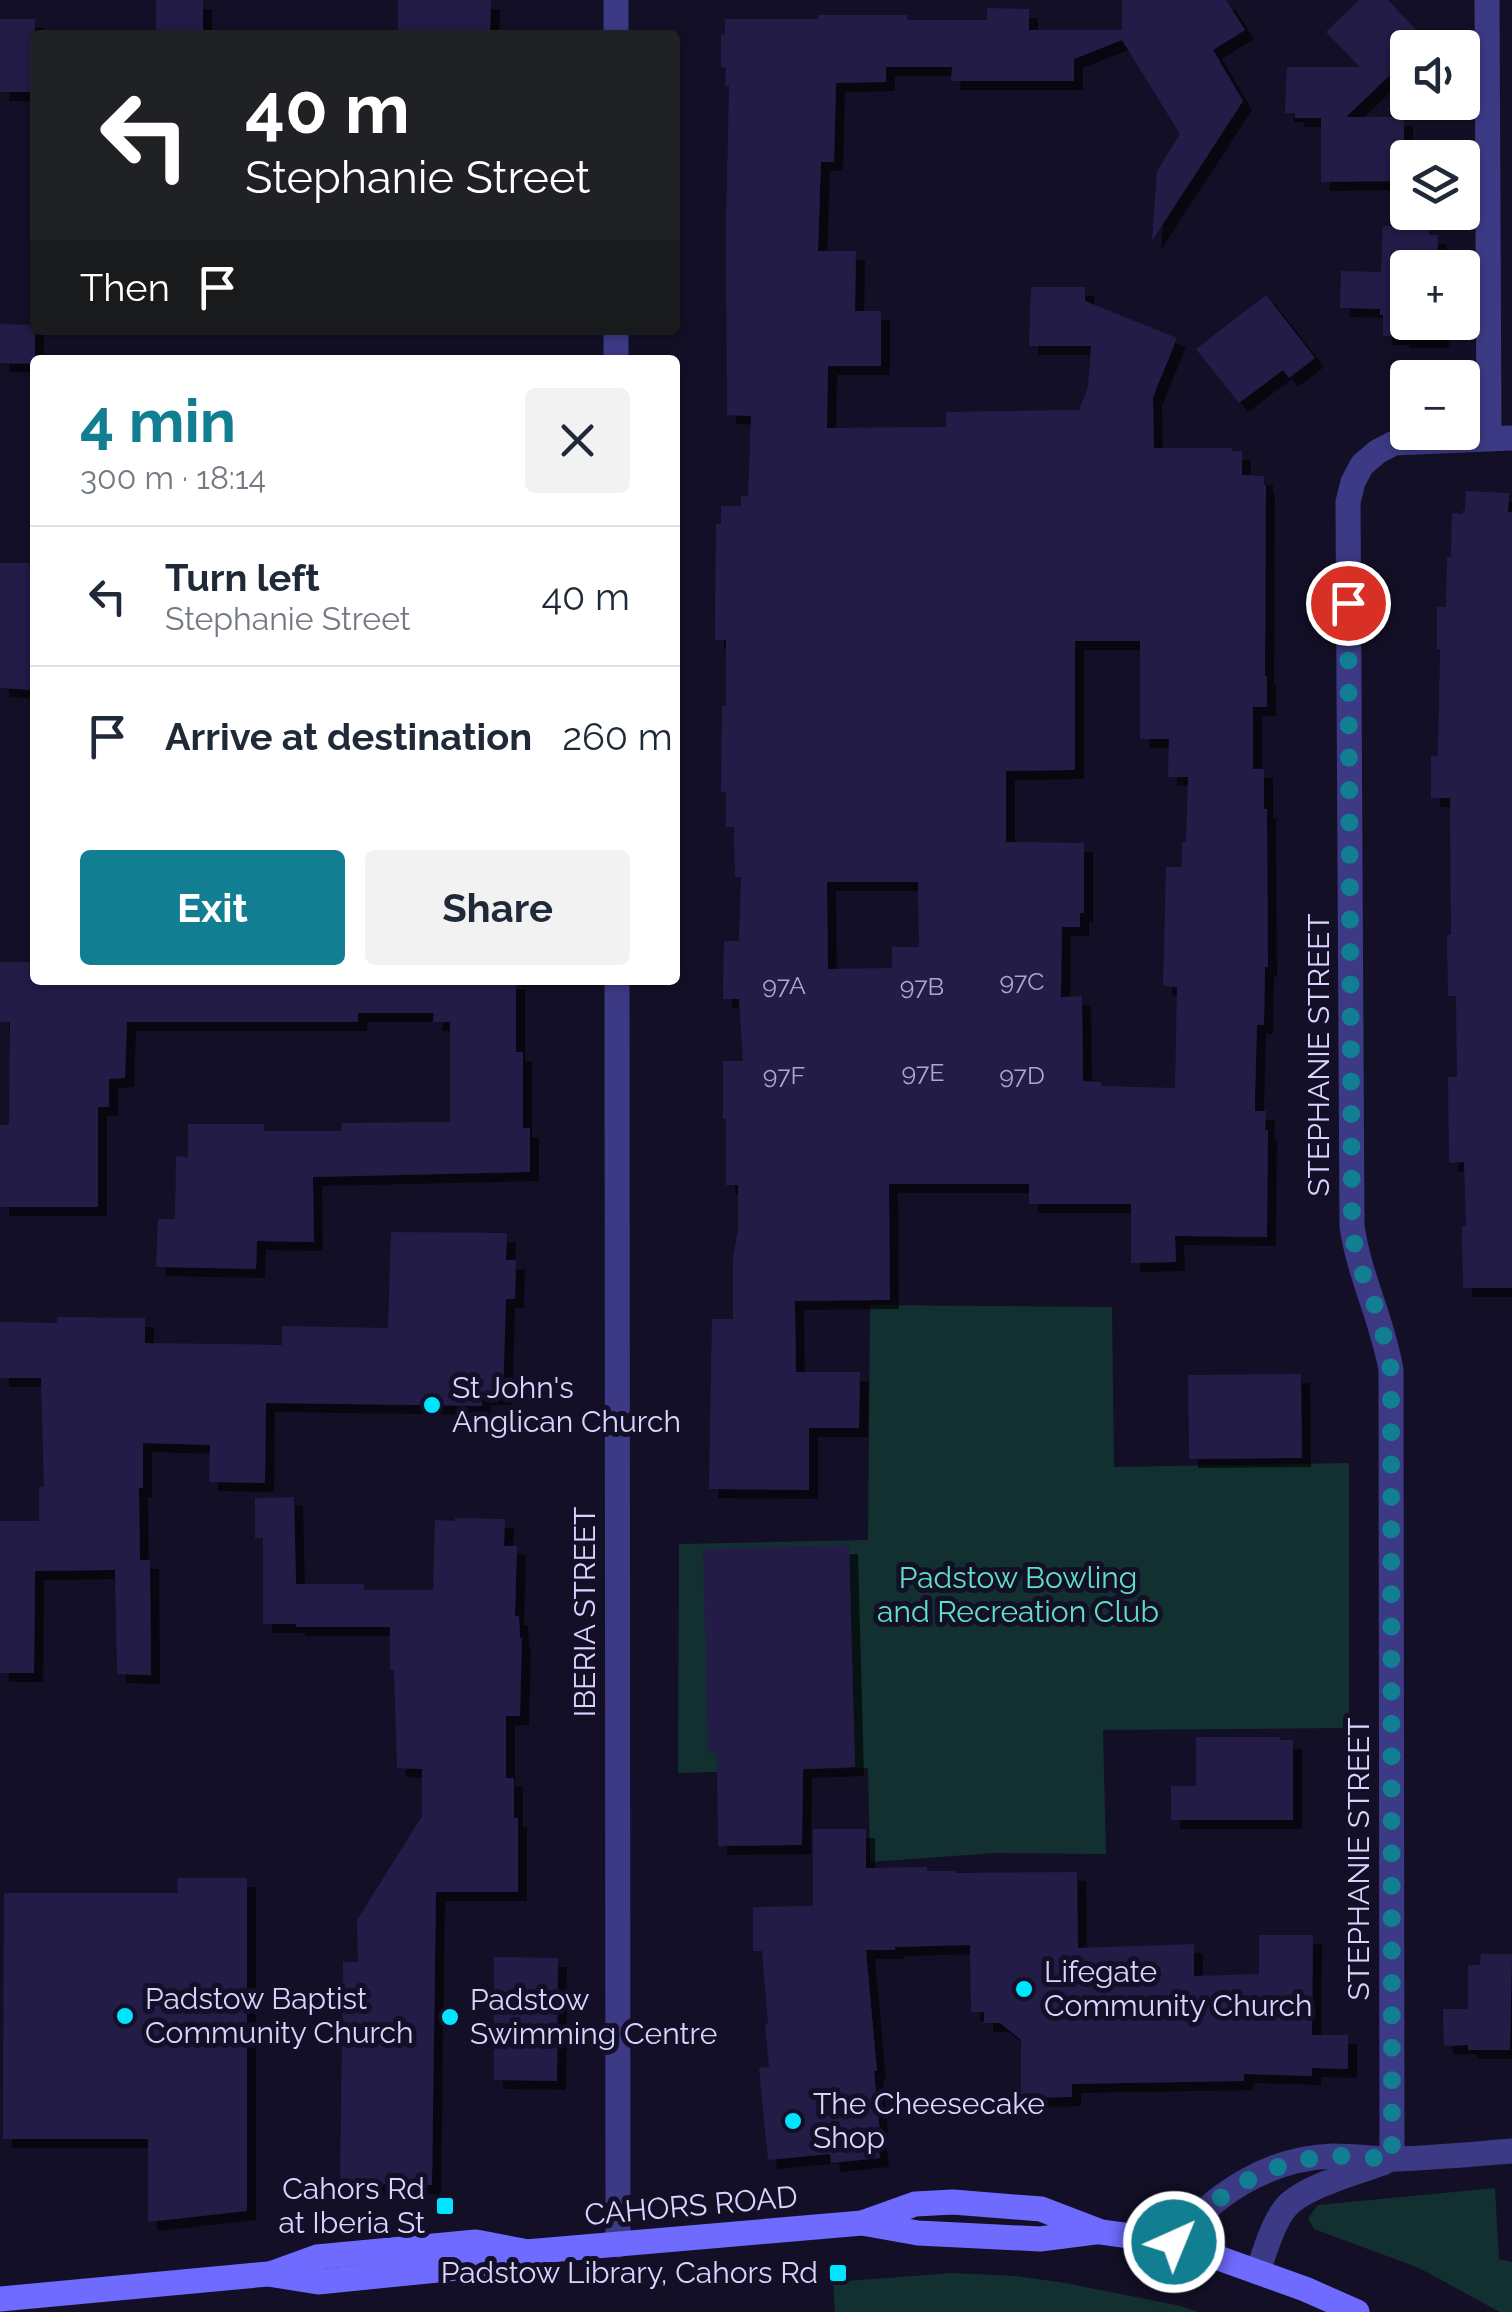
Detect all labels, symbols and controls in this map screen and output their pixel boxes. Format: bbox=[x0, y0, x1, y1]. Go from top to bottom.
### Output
map controls bbox=[1390, 30, 1480, 450]
button: sound bbox=[1390, 30, 1480, 120]
text: 40 m bbox=[245, 67, 410, 149]
icon: left bbox=[80, 70, 210, 200]
button: layers bbox=[1390, 140, 1480, 230]
text: Stephanie Street bbox=[245, 151, 590, 204]
button: + bbox=[1390, 250, 1480, 340]
icon: arrive bbox=[190, 260, 245, 315]
text: Then bbox=[80, 265, 170, 310]
button: − bbox=[1390, 360, 1480, 450]
text: 4 min bbox=[80, 386, 236, 456]
button: close bbox=[525, 388, 630, 493]
text: 300 m · 18:14 bbox=[80, 459, 266, 496]
text: Turn left bbox=[165, 555, 320, 600]
pin bbox=[1306, 561, 1391, 646]
icon: left bbox=[80, 569, 135, 624]
text: 40 m bbox=[541, 574, 630, 619]
icon: arrive bbox=[1321, 576, 1376, 631]
text: Stephanie Street bbox=[165, 600, 411, 637]
icon: arrive bbox=[80, 709, 135, 764]
text: Arrive at destination bbox=[165, 714, 532, 759]
text: 260 m bbox=[562, 714, 673, 759]
button: Exit bbox=[80, 850, 345, 965]
button: Share bbox=[365, 850, 630, 965]
street label: STEPHANIE STREET bbox=[1301, 913, 1336, 1197]
house number: 97C bbox=[999, 966, 1045, 996]
house number: 97A bbox=[762, 970, 806, 1000]
house number: 97B bbox=[900, 971, 944, 1001]
house number: 97E bbox=[901, 1057, 945, 1087]
house number: 97F bbox=[763, 1060, 805, 1090]
house number: 97D bbox=[999, 1060, 1045, 1090]
place label: St John's Anglican Church bbox=[452, 1370, 681, 1439]
marker: St John's Anglican Church bbox=[421, 1394, 443, 1416]
street label: IBERIA STREET bbox=[567, 1507, 602, 1717]
park label: Padstow Bowling and Recreation Club bbox=[877, 1560, 1159, 1629]
street label: STEPHANIE STREET bbox=[1341, 1717, 1376, 2001]
place label: Lifegate Community Church bbox=[1044, 1954, 1312, 2023]
marker: Lifegate Community Church bbox=[1013, 1978, 1035, 2000]
place label: Padstow Baptist Community Church bbox=[145, 1981, 413, 2050]
place label: Padstow Swimming Centre bbox=[470, 1982, 717, 2051]
marker: Padstow Baptist Community Church bbox=[114, 2005, 136, 2027]
marker: Padstow Swimming Centre bbox=[439, 2006, 461, 2028]
place label: The Cheesecake Shop bbox=[813, 2086, 1045, 2155]
marker: The Cheesecake Shop bbox=[782, 2110, 804, 2132]
place label: Cahors Rd at Iberia St bbox=[278, 2171, 425, 2240]
street label: CAHORS ROAD bbox=[583, 2179, 799, 2232]
position arrow bbox=[1122, 2190, 1226, 2294]
marker: Cahors Rd at Iberia St bbox=[434, 2195, 456, 2217]
place label: Padstow Library, Cahors Rd bbox=[441, 2255, 818, 2290]
marker: Padstow Library, Cahors Rd bbox=[827, 2262, 849, 2284]

